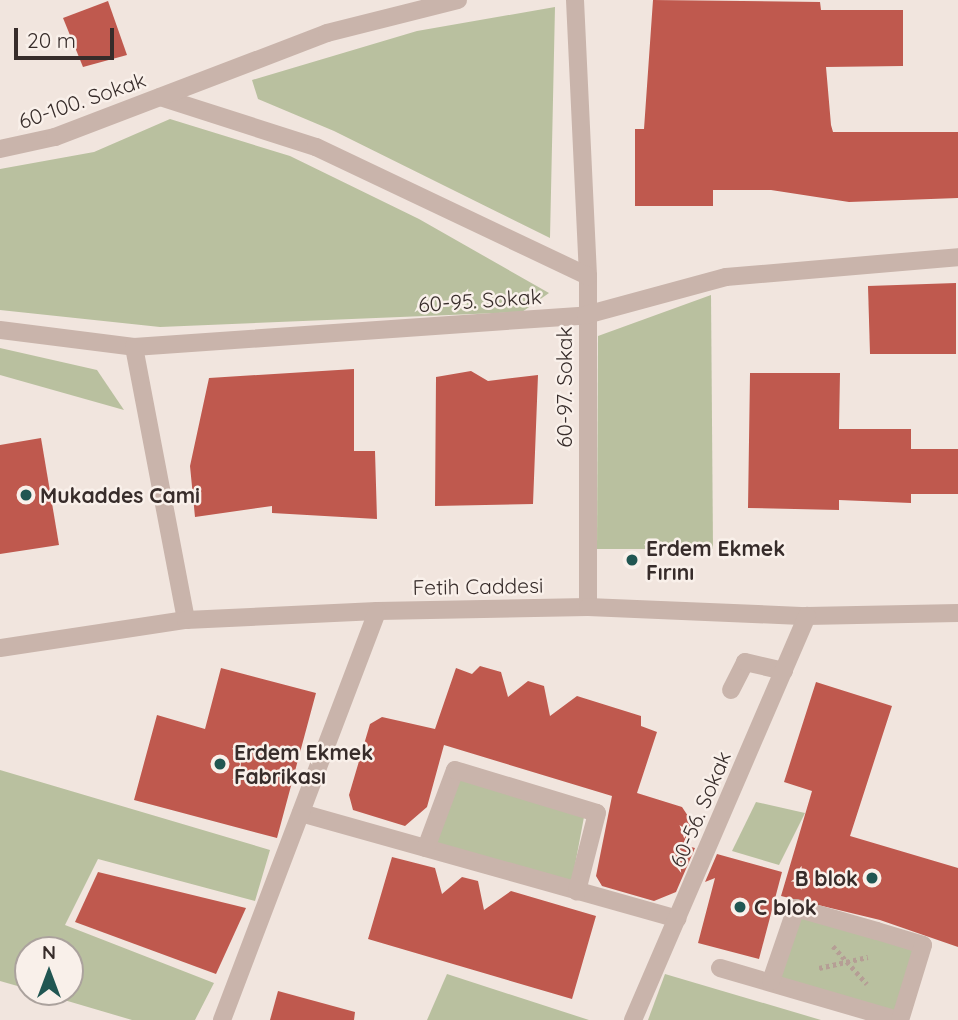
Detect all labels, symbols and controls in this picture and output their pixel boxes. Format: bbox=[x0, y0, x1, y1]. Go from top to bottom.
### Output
scale bar bbox=[18, 14, 117, 58]
text: 20 m bbox=[27, 27, 76, 53]
street label: 60-100. Sokak bbox=[15, 66, 149, 134]
street label: 60-95. Sokak bbox=[417, 283, 543, 317]
street label: 60-97. Sokak bbox=[551, 326, 577, 448]
place label: Mukaddes Cami bbox=[40, 482, 200, 508]
marker: Mukaddes Cami bbox=[18, 487, 34, 503]
place label: Erdem Ekmek Fırını bbox=[646, 535, 785, 585]
marker: Erdem Ekmek Fırını bbox=[624, 552, 640, 568]
street label: Fetih Caddesi bbox=[412, 572, 544, 600]
place label: Erdem Ekmek Fabrikası bbox=[234, 739, 373, 789]
street label: 60-56. Sokak bbox=[664, 747, 736, 871]
marker: Erdem Ekmek Fabrikası bbox=[212, 756, 228, 772]
place label: B blok bbox=[795, 865, 858, 891]
marker: B blok bbox=[864, 870, 880, 886]
place label: C blok bbox=[754, 894, 817, 920]
marker: C blok bbox=[732, 899, 748, 915]
north arrow bbox=[14, 936, 84, 1006]
text: N bbox=[42, 940, 56, 964]

